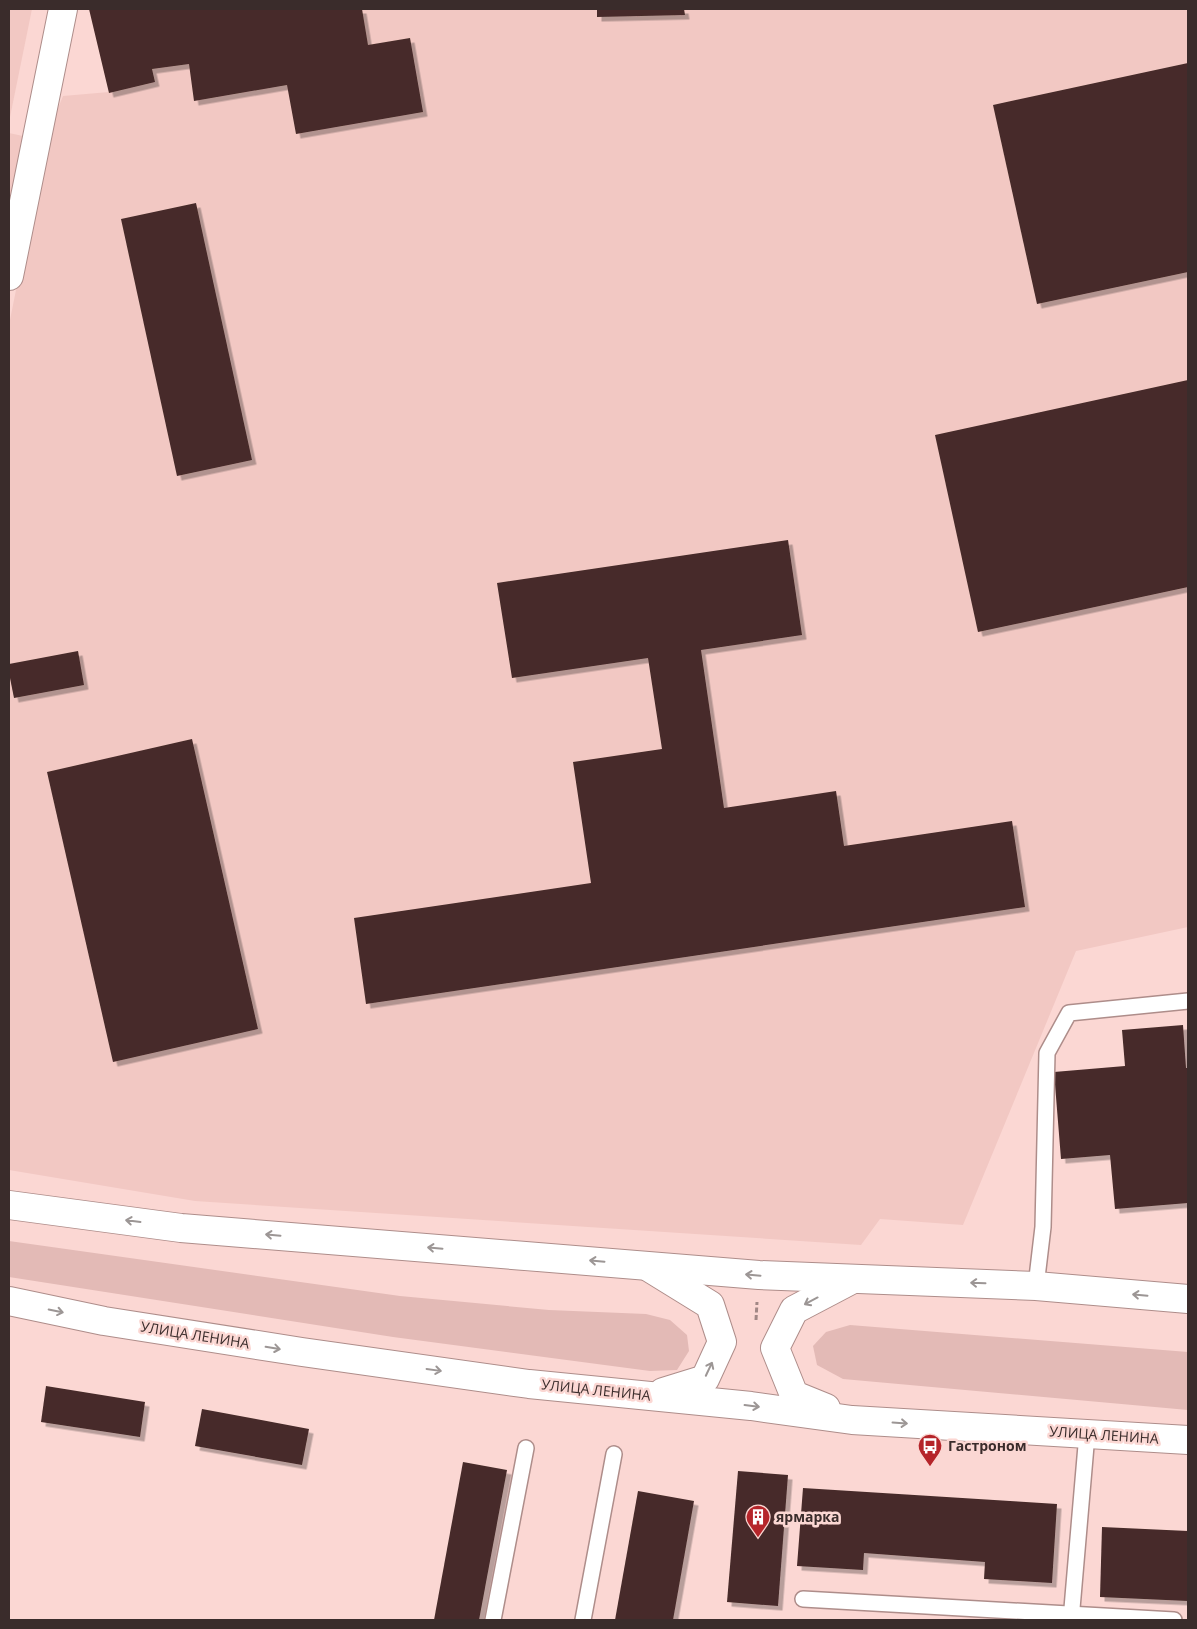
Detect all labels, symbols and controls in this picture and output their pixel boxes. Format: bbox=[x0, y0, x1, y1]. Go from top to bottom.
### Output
one-way arrow bbox=[125, 1216, 141, 1226]
one-way arrow bbox=[265, 1230, 281, 1240]
one-way arrow bbox=[427, 1243, 443, 1253]
one-way arrow bbox=[589, 1256, 605, 1266]
one-way arrow bbox=[746, 1270, 762, 1279]
one-way arrow bbox=[970, 1279, 986, 1288]
one-way arrow bbox=[1132, 1290, 1148, 1300]
one-way arrow bbox=[804, 1296, 819, 1306]
one-way arrow bbox=[48, 1307, 64, 1316]
street label: УЛИЦА ЛЕНИНА bbox=[139, 1317, 251, 1352]
one-way arrow bbox=[265, 1343, 281, 1353]
one-way arrow bbox=[705, 1362, 714, 1377]
one-way arrow bbox=[426, 1366, 442, 1376]
street label: УЛИЦА ЛЕНИНА bbox=[541, 1374, 652, 1405]
one-way arrow bbox=[744, 1401, 760, 1411]
one-way arrow bbox=[892, 1418, 908, 1427]
street label: УЛИЦА ЛЕНИНА bbox=[1049, 1421, 1160, 1448]
bus stop icon: Гастроном bbox=[917, 1433, 943, 1467]
place label: Гастроном bbox=[948, 1436, 1027, 1455]
building icon: ярмарка bbox=[745, 1504, 771, 1538]
place label: ярмарка bbox=[776, 1507, 839, 1526]

